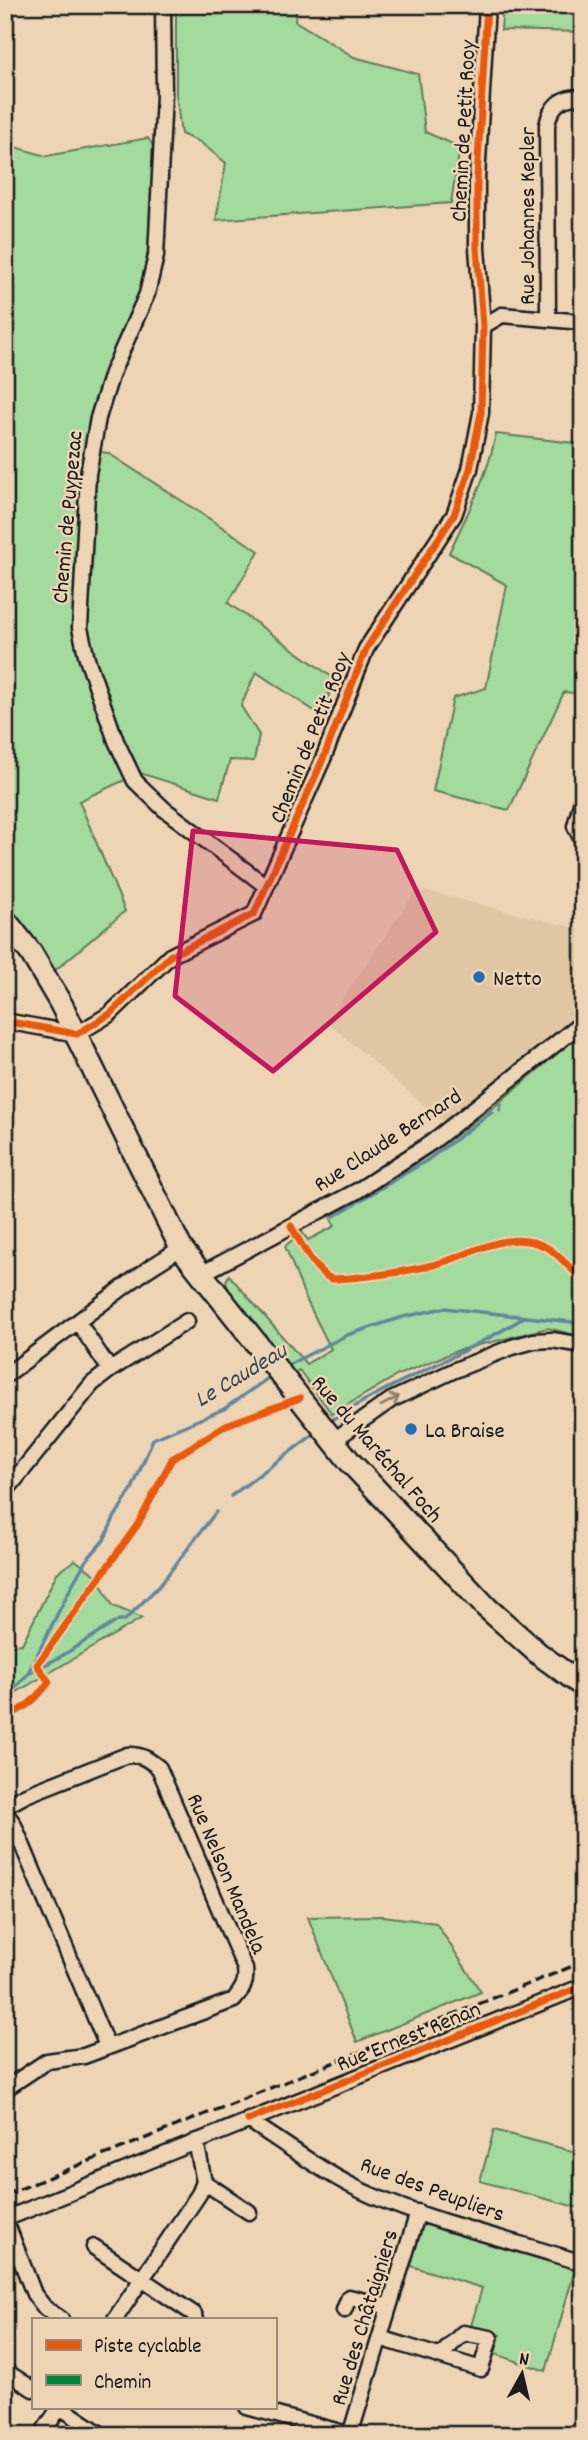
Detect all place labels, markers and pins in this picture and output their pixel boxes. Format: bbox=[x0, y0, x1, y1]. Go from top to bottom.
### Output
place label: Netto bbox=[493, 964, 542, 997]
marker: Netto bbox=[471, 969, 487, 985]
place label: La Braise bbox=[425, 1416, 505, 1449]
marker: La Braise bbox=[403, 1421, 419, 1437]

